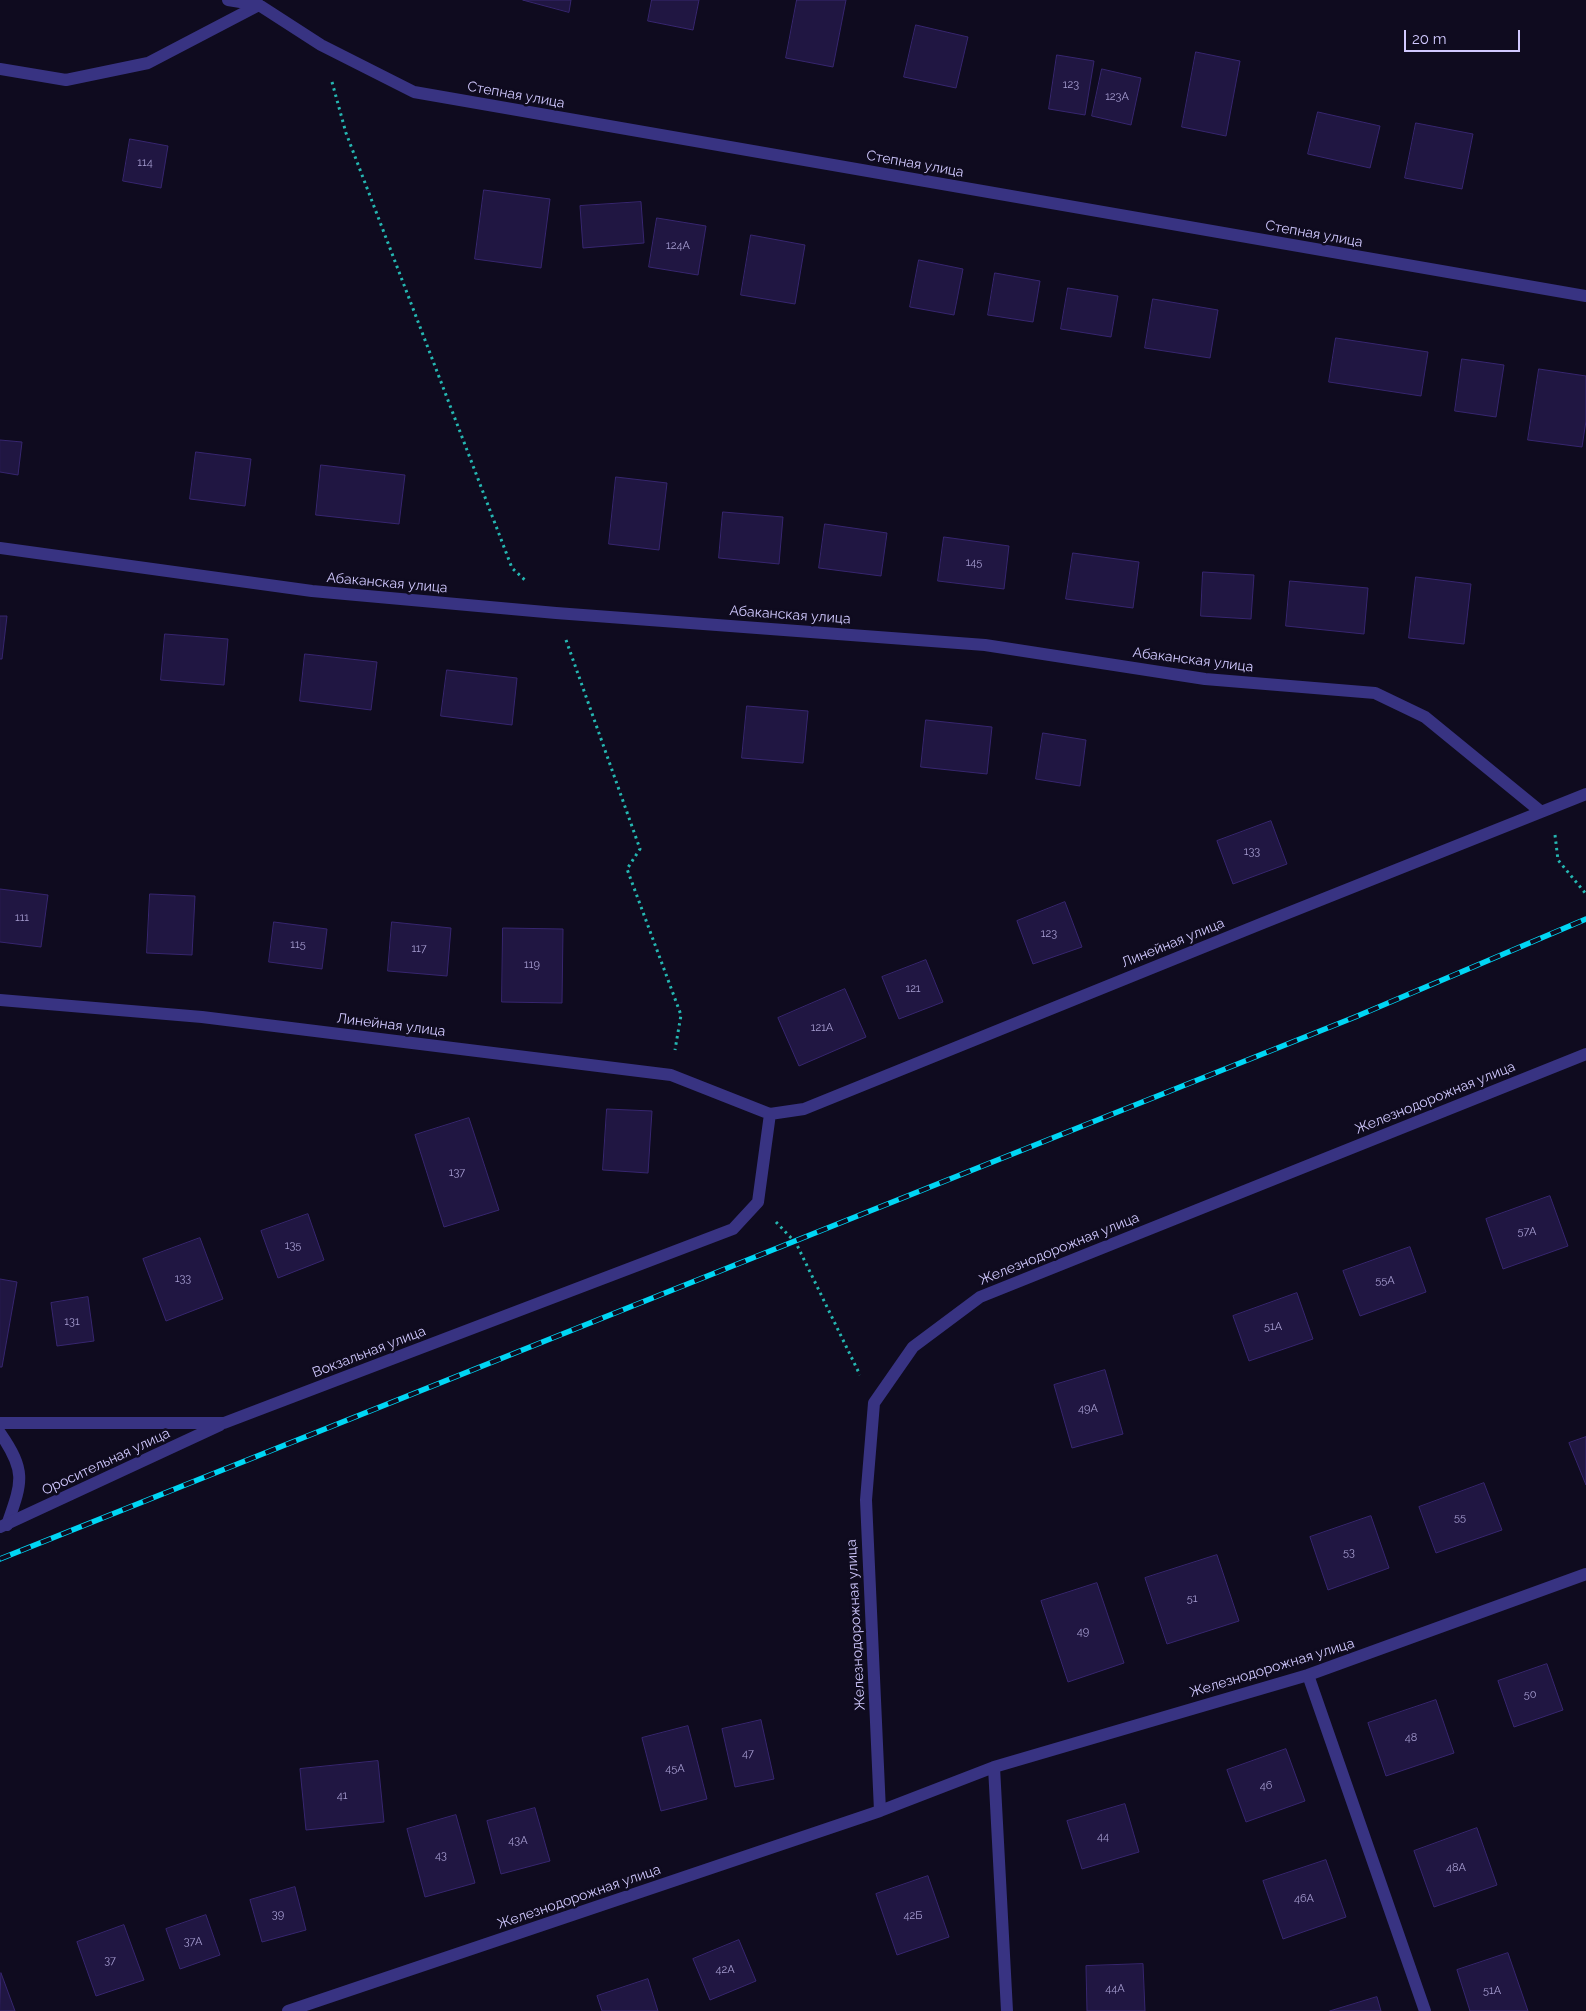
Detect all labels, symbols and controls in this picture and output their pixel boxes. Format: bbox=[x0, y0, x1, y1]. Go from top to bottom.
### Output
scale bar bbox=[1406, 20, 1522, 52]
text: 20 m bbox=[1412, 30, 1447, 48]
street label: Степная улица bbox=[466, 78, 566, 112]
house number: 123 bbox=[1063, 78, 1079, 92]
house number: 123А bbox=[1105, 90, 1129, 104]
street label: Степная улица bbox=[865, 147, 965, 181]
house number: 114 bbox=[137, 156, 153, 170]
street label: Степная улица bbox=[1264, 217, 1364, 251]
house number: 124А bbox=[666, 239, 690, 253]
house number: 145 bbox=[966, 556, 982, 570]
street label: Абаканская улица bbox=[326, 569, 448, 597]
street label: Абаканская улица bbox=[729, 602, 851, 628]
street label: Абаканская улица bbox=[1132, 644, 1254, 676]
house number: 133 bbox=[1244, 845, 1260, 859]
house number: 111 bbox=[15, 911, 29, 925]
street label: Линейная улица bbox=[1119, 915, 1227, 971]
house number: 123 bbox=[1041, 927, 1057, 941]
house number: 115 bbox=[290, 938, 306, 952]
house number: 117 bbox=[411, 942, 427, 956]
house number: 119 bbox=[524, 958, 540, 972]
house number: 121 bbox=[905, 982, 921, 996]
street label: Линейная улица bbox=[336, 1010, 446, 1040]
house number: 121А bbox=[811, 1021, 833, 1035]
street label: Железнодорожная улица bbox=[1352, 1058, 1518, 1138]
house number: 137 bbox=[449, 1166, 465, 1180]
street label: Железнодорожная улица bbox=[976, 1209, 1142, 1289]
house number: 57А bbox=[1518, 1225, 1536, 1239]
house number: 135 bbox=[285, 1239, 301, 1253]
house number: 133 bbox=[175, 1272, 191, 1286]
house number: 55А bbox=[1375, 1274, 1395, 1288]
house number: 131 bbox=[64, 1315, 80, 1329]
house number: 51А bbox=[1264, 1320, 1282, 1334]
street label: Вокзальная улица bbox=[310, 1323, 428, 1381]
house number: 49А bbox=[1078, 1402, 1098, 1416]
street label: Оросительная улица bbox=[39, 1425, 173, 1499]
house number: 55 bbox=[1454, 1511, 1466, 1525]
street label: Железнодорожная улица bbox=[843, 1539, 869, 1711]
house number: 53 bbox=[1343, 1546, 1355, 1560]
house number: 51 bbox=[1187, 1592, 1197, 1606]
house number: 49 bbox=[1077, 1625, 1089, 1639]
street label: Железнодорожная улица bbox=[1188, 1635, 1356, 1701]
house number: 50 bbox=[1524, 1688, 1536, 1702]
house number: 48 bbox=[1405, 1731, 1417, 1745]
house number: 47 bbox=[742, 1747, 754, 1761]
house number: 45А bbox=[665, 1762, 685, 1776]
house number: 46 bbox=[1260, 1779, 1272, 1793]
house number: 41 bbox=[337, 1789, 347, 1803]
house number: 44 bbox=[1097, 1830, 1109, 1844]
house number: 43А bbox=[508, 1834, 528, 1848]
house number: 43 bbox=[435, 1849, 447, 1863]
street label: Железнодорожная улица bbox=[495, 1861, 663, 1933]
house number: 48А bbox=[1446, 1861, 1466, 1875]
house number: 46А bbox=[1294, 1892, 1314, 1906]
house number: 39 bbox=[272, 1908, 284, 1922]
house number: 42Б bbox=[904, 1909, 922, 1923]
house number: 37А bbox=[184, 1935, 202, 1949]
house number: 37 bbox=[104, 1954, 116, 1968]
house number: 42А bbox=[715, 1963, 735, 1977]
house number: 44А bbox=[1105, 1982, 1125, 1996]
house number: 51А bbox=[1483, 1984, 1501, 1998]

